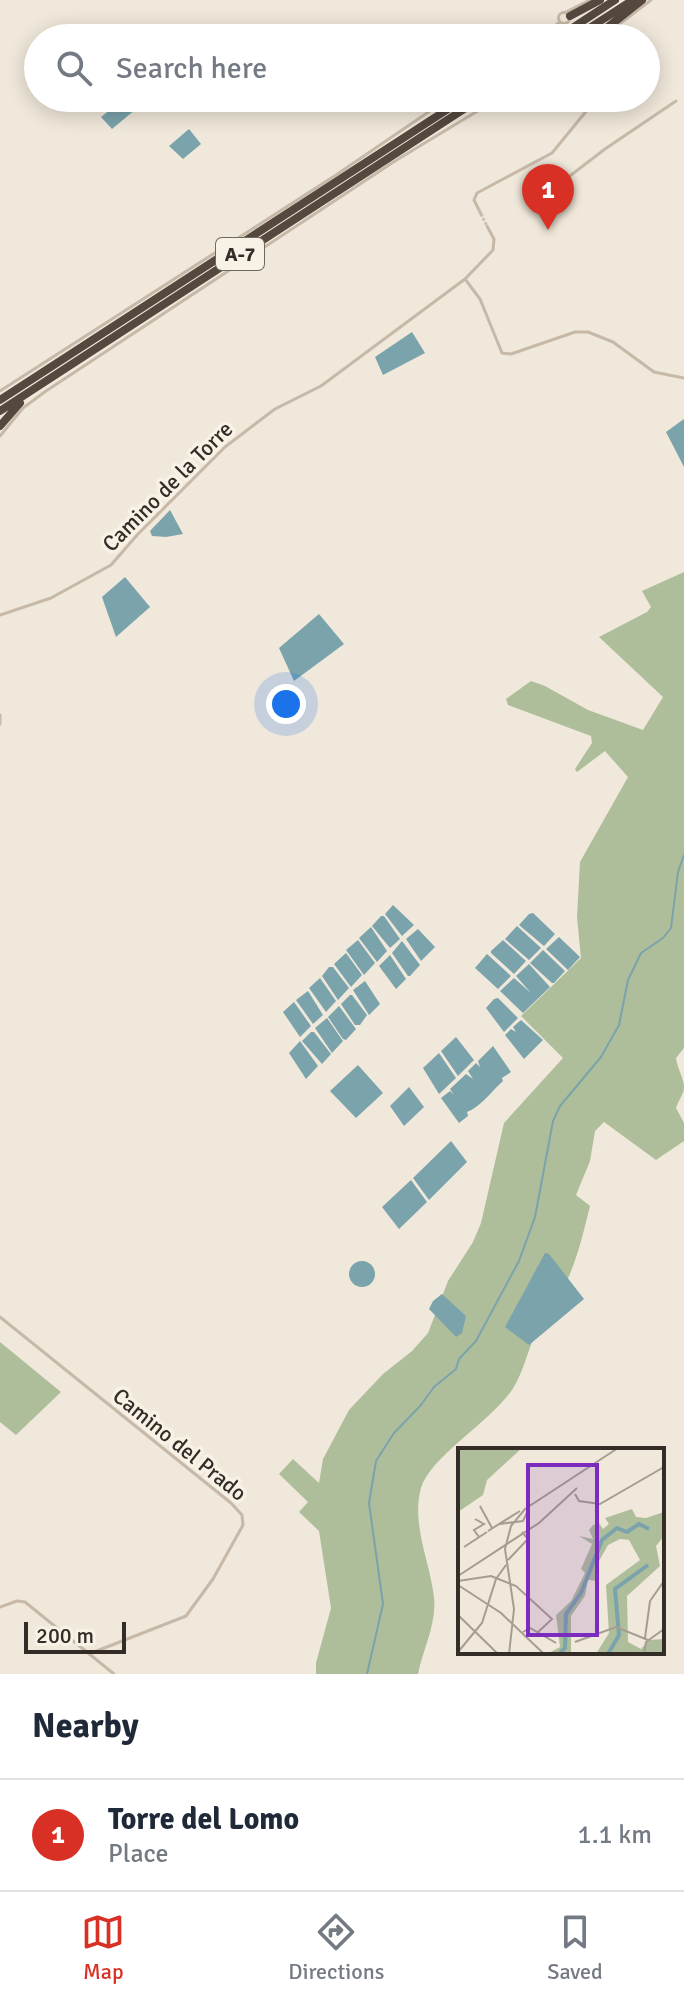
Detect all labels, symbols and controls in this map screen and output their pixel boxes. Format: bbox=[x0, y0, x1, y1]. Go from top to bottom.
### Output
search box bbox=[24, 24, 660, 112]
icon: search bbox=[52, 46, 96, 90]
text: Search here bbox=[116, 50, 267, 87]
pin: 1 bbox=[522, 164, 574, 230]
road number: A-7 bbox=[216, 238, 264, 270]
street label: Camino de la Torre bbox=[97, 416, 238, 557]
your location bbox=[266, 684, 306, 724]
street label: Camino del Prado bbox=[107, 1382, 252, 1507]
inset map bbox=[458, 1448, 664, 1654]
scale bar bbox=[24, 1618, 126, 1654]
text: 200 m bbox=[36, 1622, 94, 1649]
text: Nearby bbox=[32, 1705, 139, 1747]
text: Torre del Lomo bbox=[108, 1801, 299, 1838]
text: 1 bbox=[51, 1819, 65, 1851]
text: 1.1 km bbox=[578, 1819, 652, 1851]
text: Place bbox=[108, 1838, 169, 1870]
tab: Map bbox=[81, 1910, 125, 1985]
tab: Directions bbox=[288, 1910, 384, 1985]
tab: Saved bbox=[547, 1910, 603, 1985]

